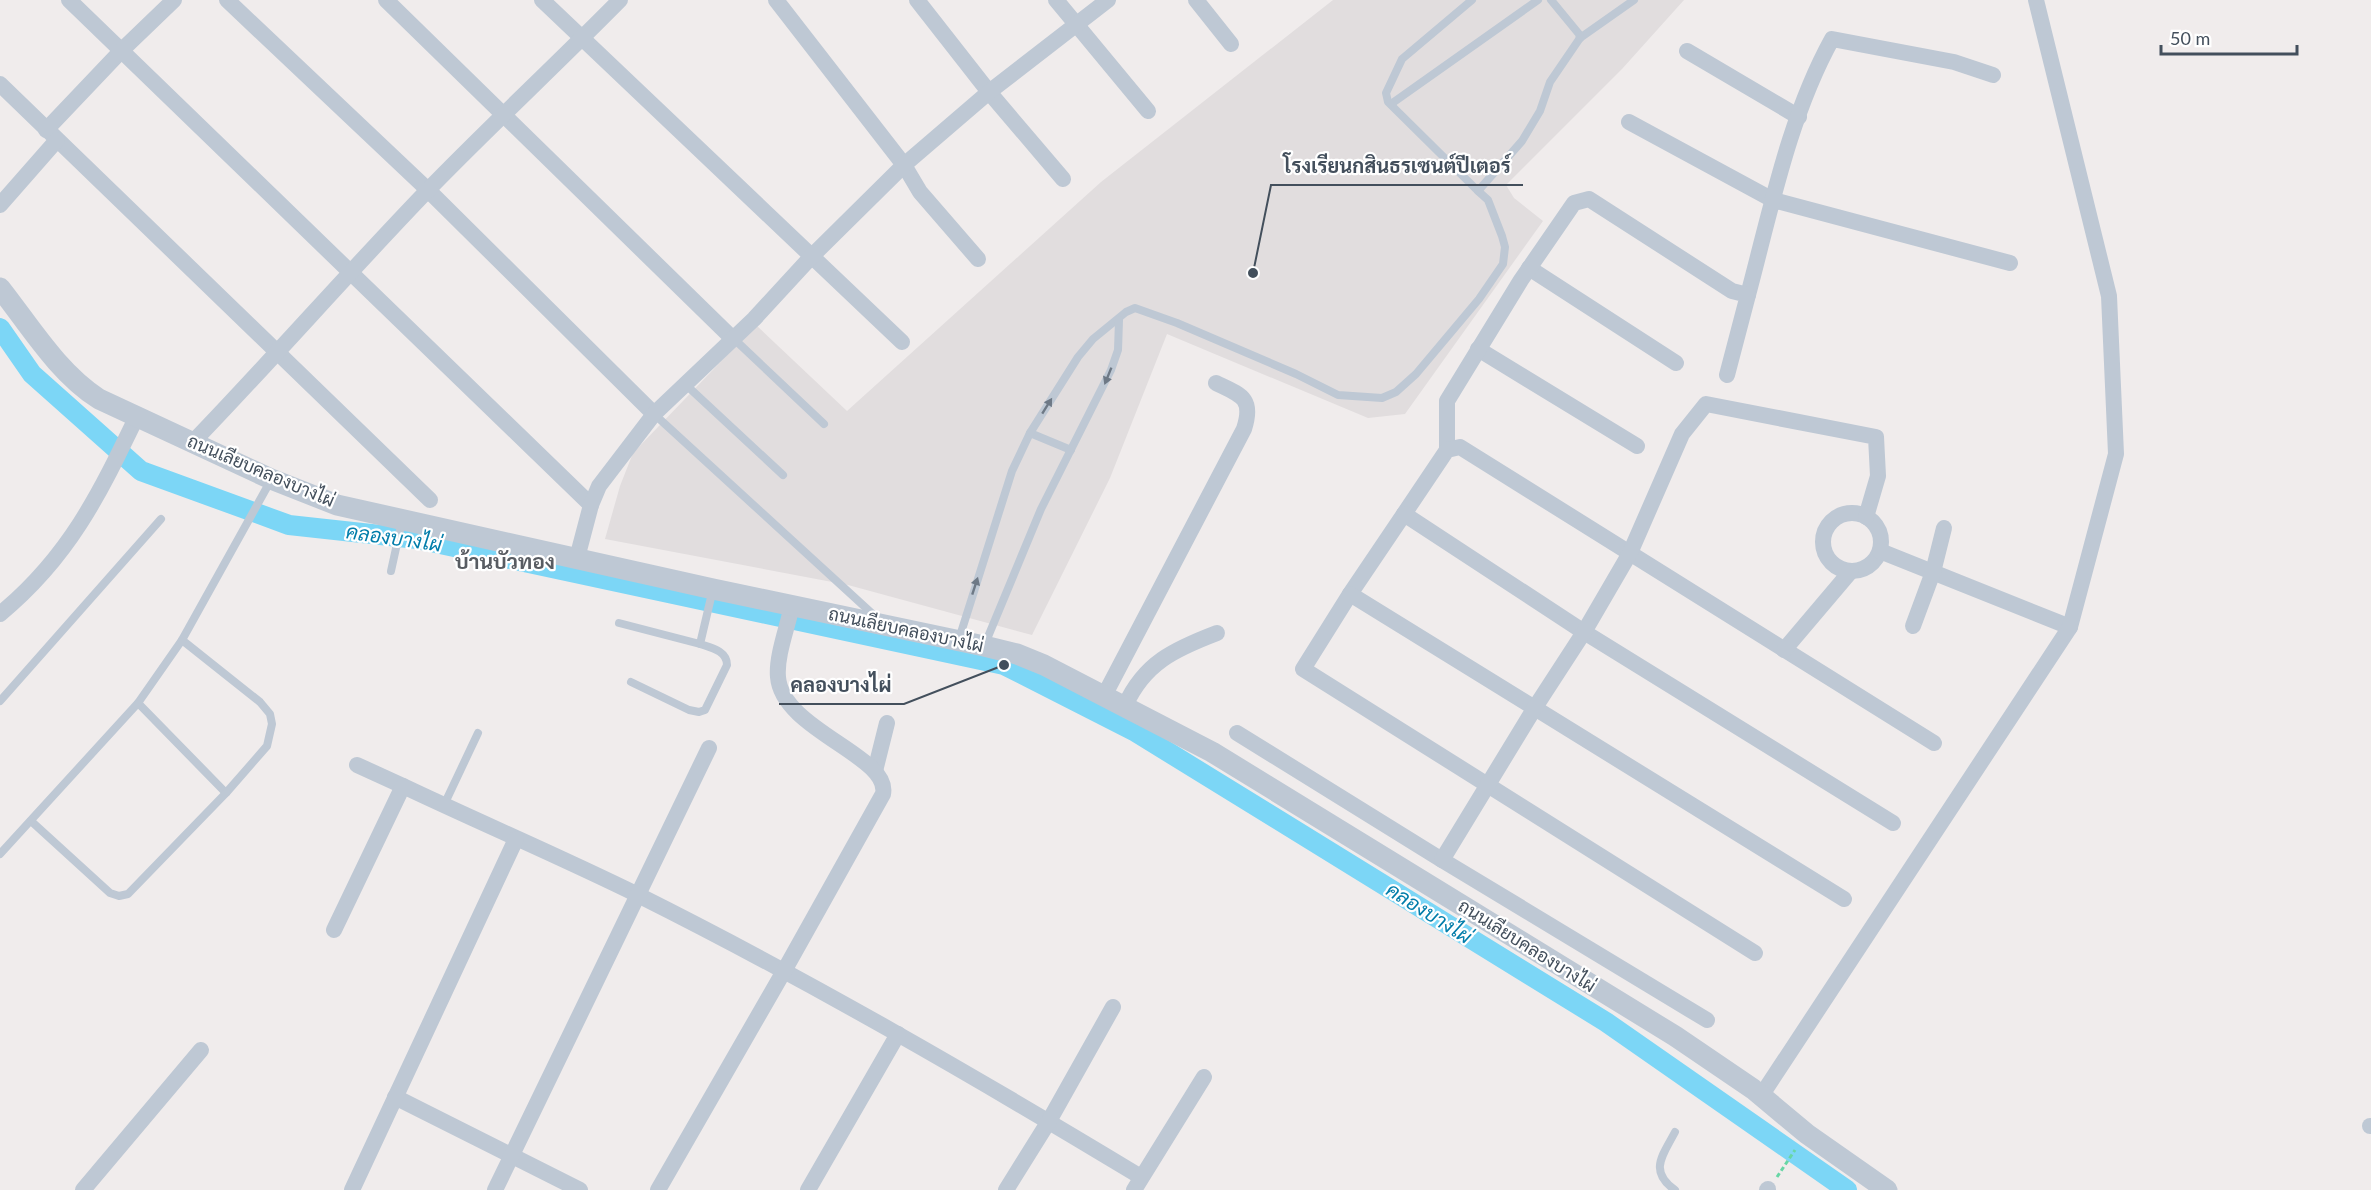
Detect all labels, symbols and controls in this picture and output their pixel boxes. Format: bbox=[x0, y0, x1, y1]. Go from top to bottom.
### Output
scale bar bbox=[2161, 18, 2298, 56]
text: 50 m bbox=[2170, 27, 2210, 49]
callout: โรงเรียนกสินธรเซนต์ปีเตอร์ bbox=[1271, 147, 1523, 185]
text: โรงเรียนกสินธรเซนต์ปีเตอร์ bbox=[1282, 152, 1512, 177]
one-way arrow bbox=[1103, 368, 1113, 386]
one-way arrow bbox=[1041, 398, 1052, 414]
street label: ถนนเลียบคลองบางไผ่ bbox=[184, 428, 339, 511]
water label: คลองบางไผ่ bbox=[345, 518, 445, 556]
district label: บ้านบัวทอง bbox=[455, 548, 555, 573]
one-way arrow bbox=[971, 577, 980, 595]
street label: ถนนเลียบคลองบางไผ่ bbox=[827, 601, 986, 656]
callout: คลองบางไผ่ bbox=[779, 666, 904, 704]
text: คลองบางไผ่ bbox=[791, 671, 891, 696]
water label: คลองบางไผ่ bbox=[1382, 876, 1478, 948]
street label: ถนนเลียบคลองบางไผ่ bbox=[1455, 893, 1601, 996]

